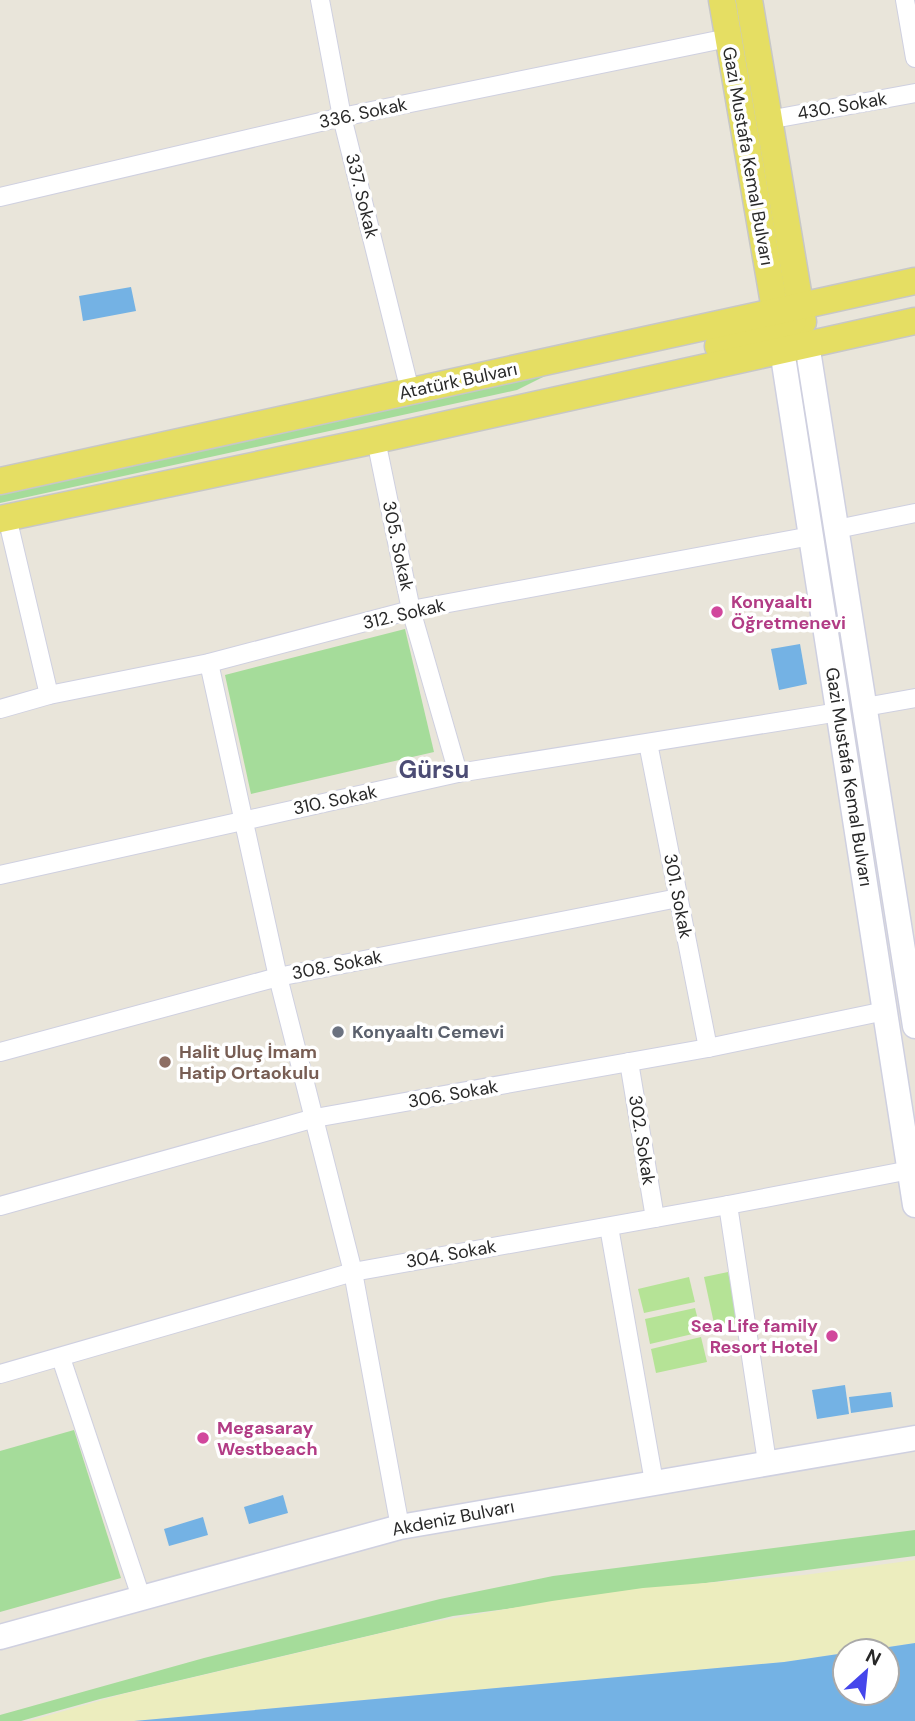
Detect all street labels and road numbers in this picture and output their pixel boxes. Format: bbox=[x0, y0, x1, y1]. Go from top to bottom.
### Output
street label: Gazi Mustafa Kemal Bulvarı bbox=[717, 45, 779, 267]
street label: 430. Sokak bbox=[795, 86, 889, 126]
street label: 336. Sokak bbox=[317, 92, 409, 134]
street label: 337. Sokak bbox=[340, 151, 384, 241]
street label: Atatürk Bulvarı bbox=[397, 357, 519, 405]
street label: 305. Sokak bbox=[377, 499, 419, 593]
street label: 312. Sokak bbox=[361, 593, 447, 635]
street label: Gazi Mustafa Kemal Bulvarı bbox=[820, 666, 878, 888]
street label: 310. Sokak bbox=[291, 779, 379, 821]
street label: 301. Sokak bbox=[658, 852, 698, 940]
street label: 308. Sokak bbox=[290, 945, 384, 985]
street label: 306. Sokak bbox=[406, 1074, 500, 1114]
street label: 302. Sokak bbox=[623, 1093, 661, 1187]
street label: 304. Sokak bbox=[404, 1234, 498, 1274]
street label: Akdeniz Bulvarı bbox=[390, 1494, 516, 1542]

